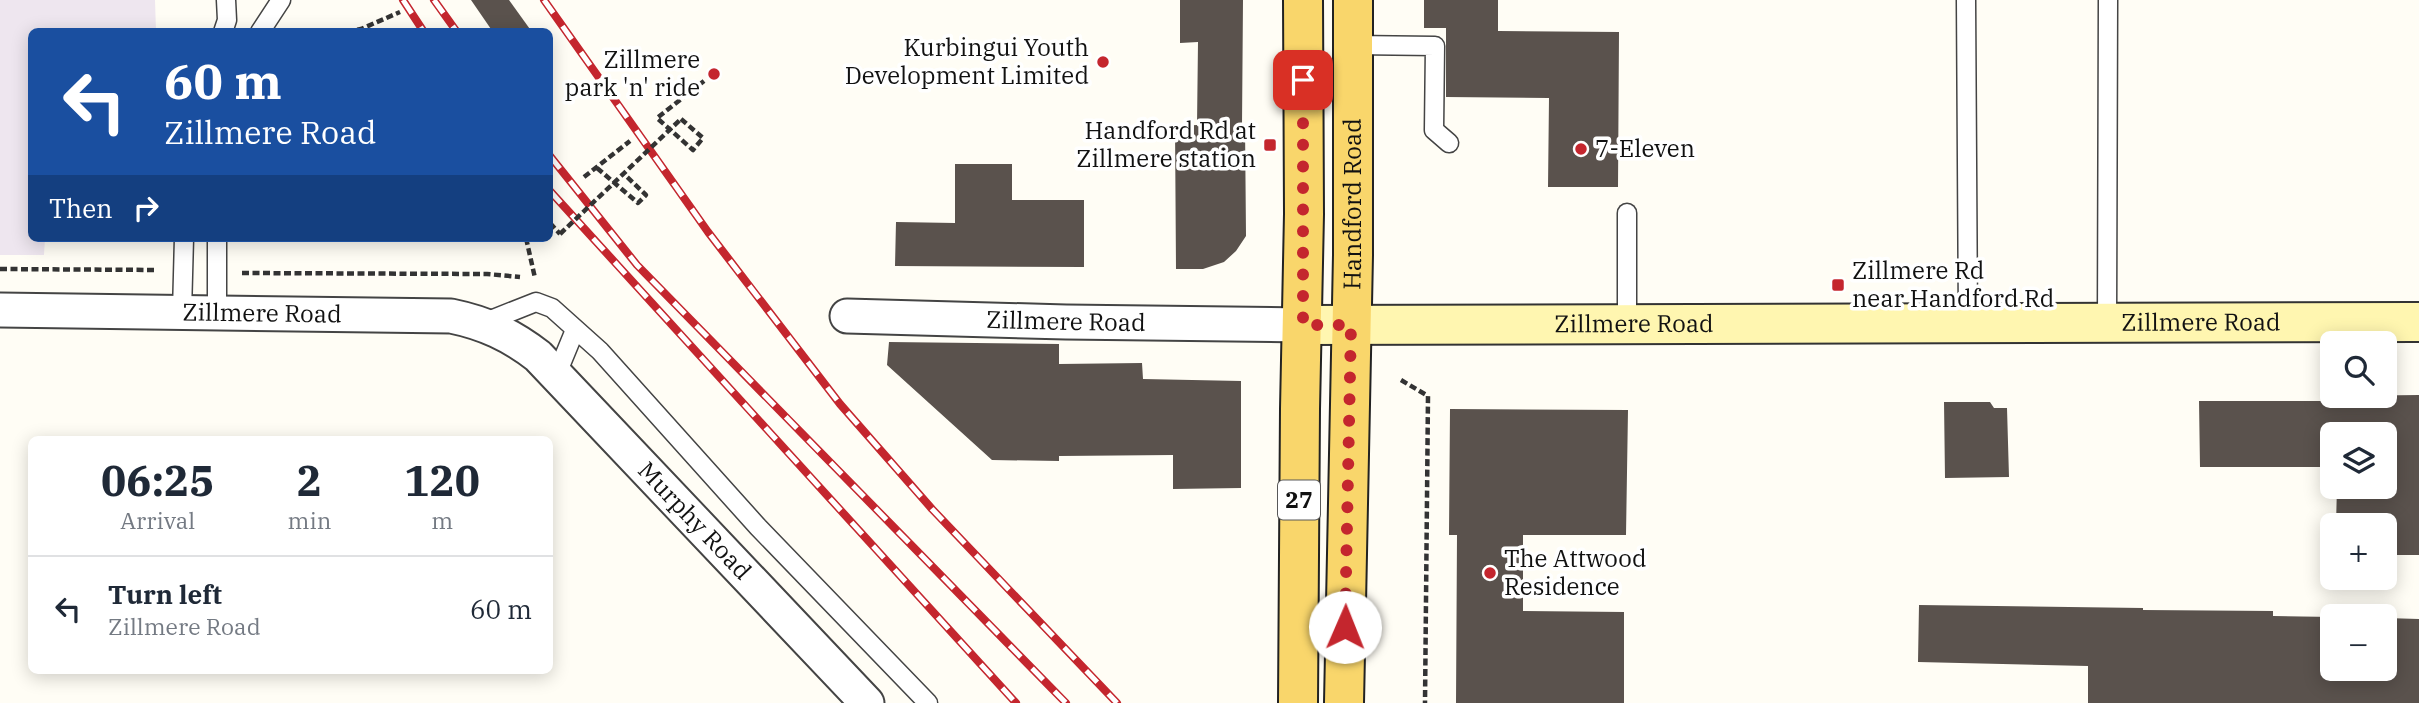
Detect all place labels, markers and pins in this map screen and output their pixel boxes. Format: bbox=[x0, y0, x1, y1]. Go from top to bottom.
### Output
place label: Kurbingui Youth Development Limited bbox=[845, 31, 1089, 91]
place label: Zillmere park 'n' ride bbox=[565, 43, 700, 103]
pin bbox=[1273, 50, 1333, 110]
marker: Kurbingui Youth Development Limited bbox=[1095, 54, 1111, 70]
marker: Zillmere park 'n' ride bbox=[706, 66, 722, 82]
place label: Handford Rd at Zillmere station bbox=[1076, 114, 1256, 174]
place label: 7-Eleven bbox=[1595, 132, 1695, 164]
marker: Handford Rd at Zillmere station bbox=[1262, 137, 1278, 153]
marker: 7-Eleven bbox=[1573, 141, 1589, 157]
place label: Zillmere Rd near Handford Rd bbox=[1852, 254, 2054, 314]
marker: Zillmere Rd near Handford Rd bbox=[1830, 277, 1846, 293]
place label: The Attwood Residence bbox=[1504, 542, 1647, 602]
marker: The Attwood Residence bbox=[1482, 565, 1498, 581]

